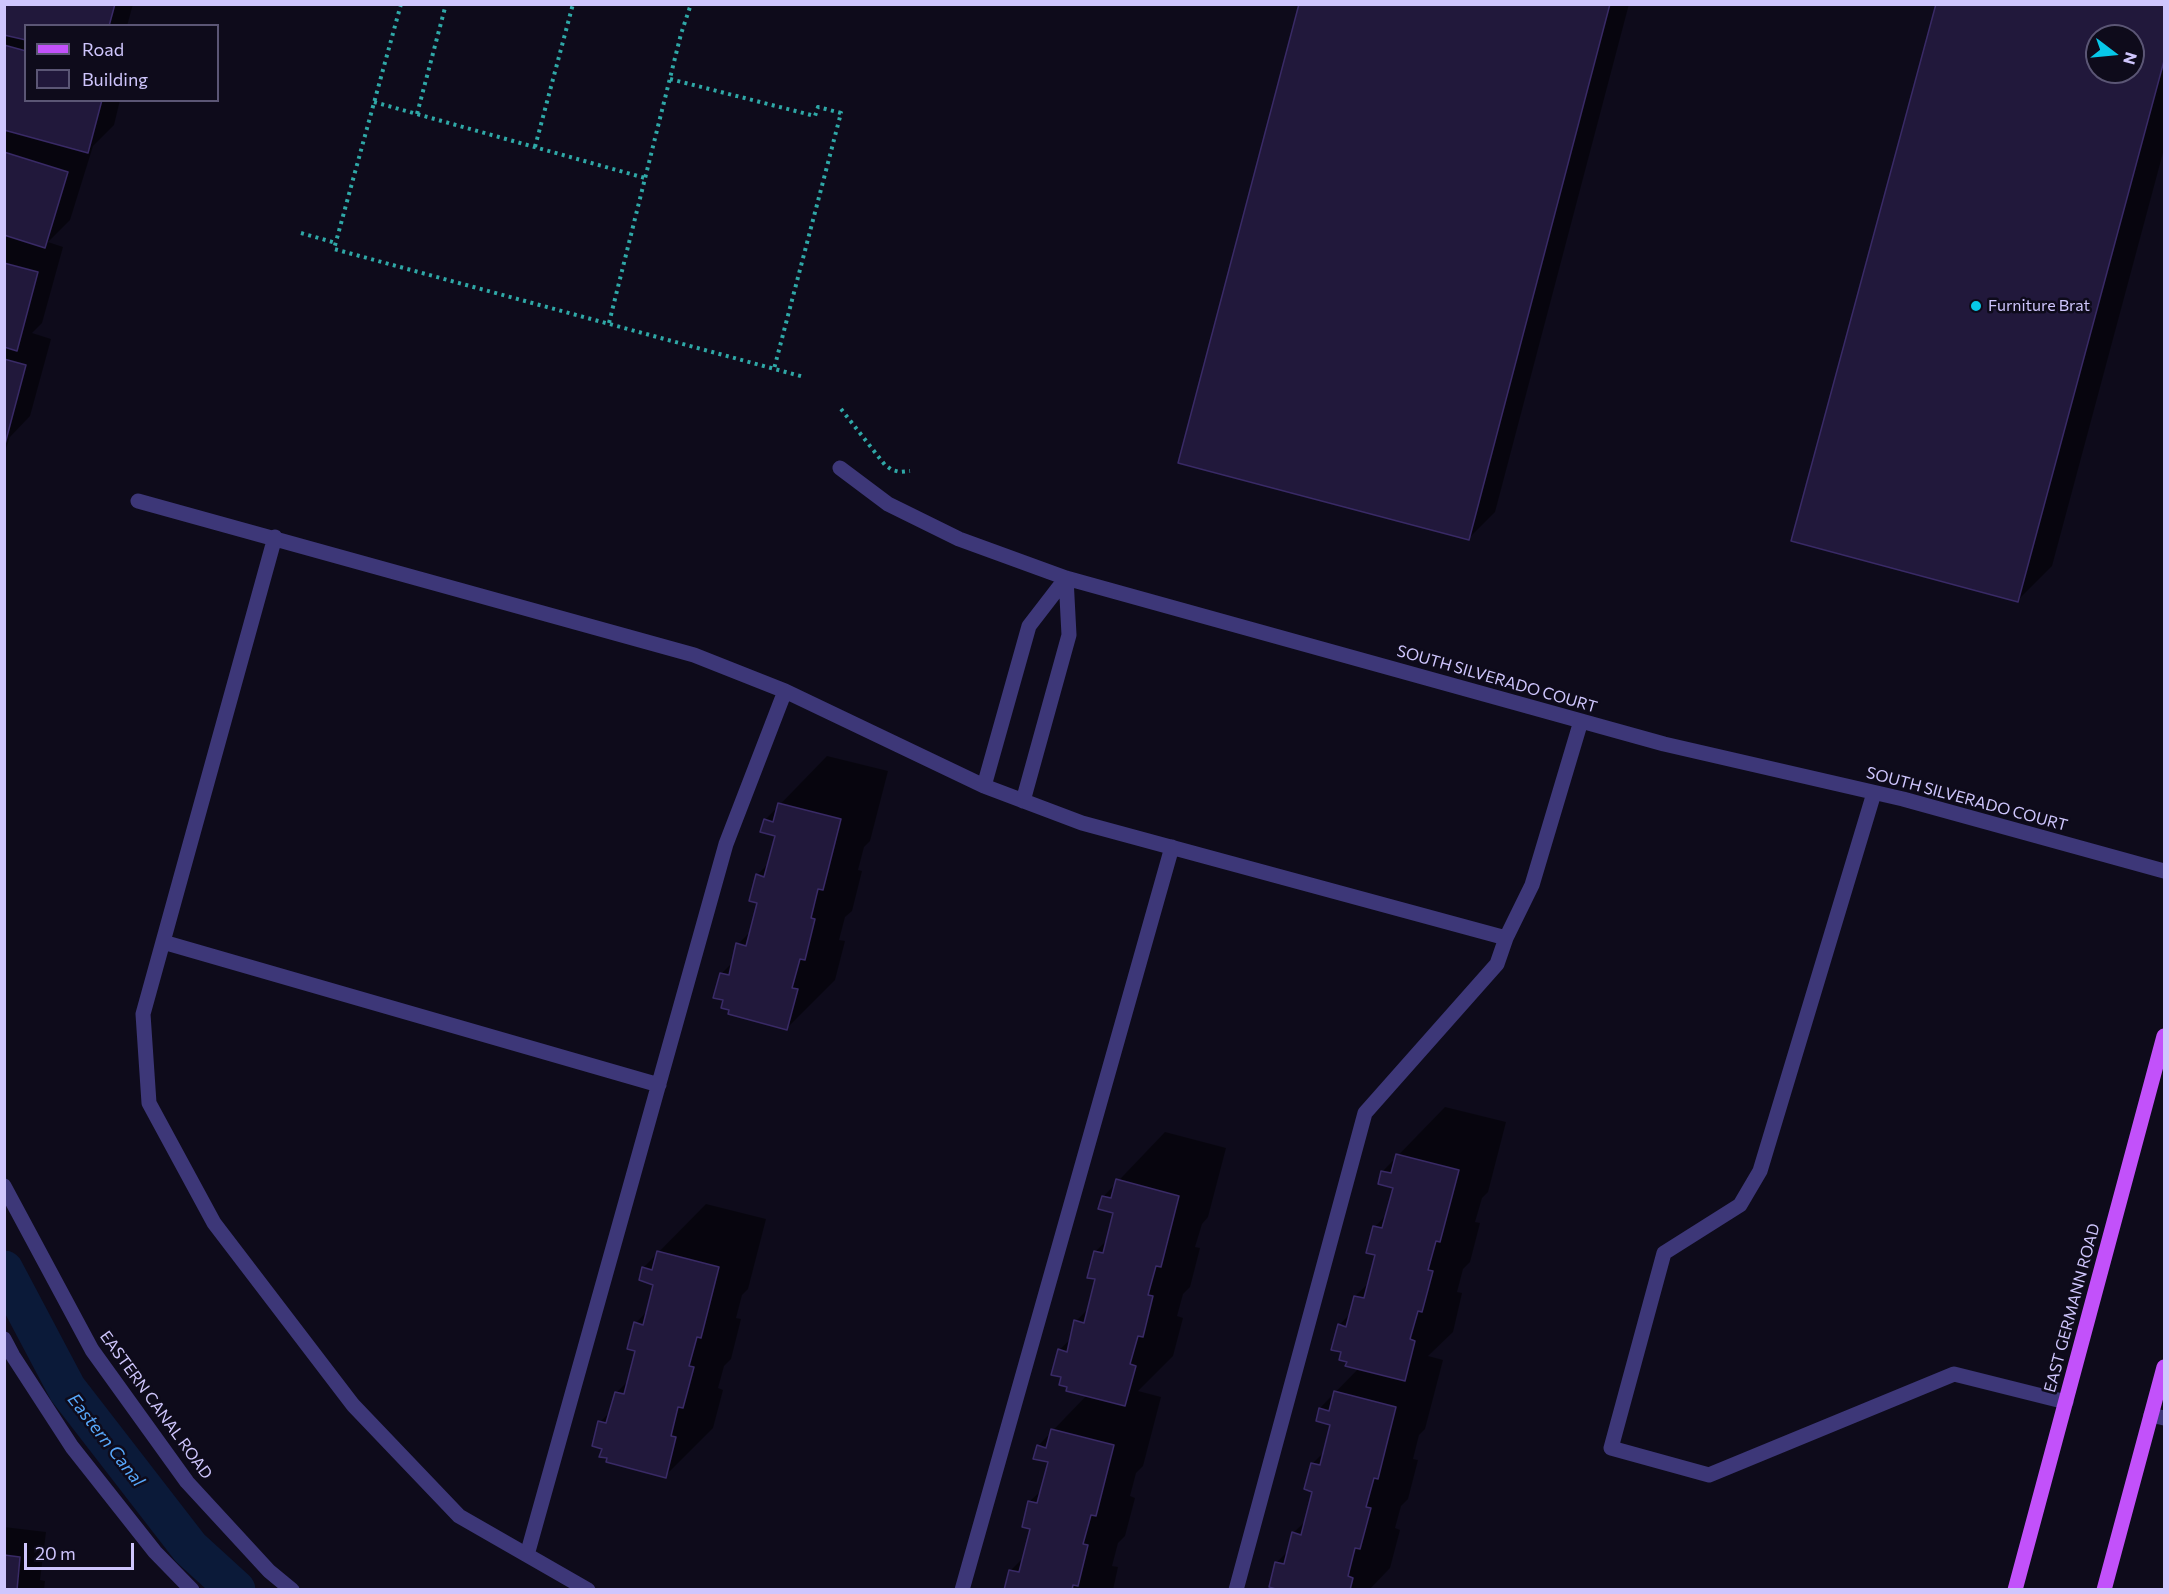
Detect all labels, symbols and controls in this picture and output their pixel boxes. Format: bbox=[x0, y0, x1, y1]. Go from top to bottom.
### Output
legend bbox=[24, 24, 219, 102]
north arrow bbox=[2085, 24, 2145, 84]
text: Road bbox=[82, 38, 124, 60]
text: N bbox=[2120, 50, 2142, 67]
text: Building bbox=[82, 68, 148, 90]
place label: Furniture Brat bbox=[1988, 296, 2090, 316]
marker: Furniture Brat bbox=[1969, 299, 1983, 313]
street label: SOUTH SILVERADO COURT bbox=[1395, 641, 1599, 717]
street label: SOUTH SILVERADO COURT bbox=[1864, 763, 2070, 835]
street label: EAST GERMANN ROAD bbox=[2040, 1221, 2104, 1395]
street label: EASTERN CANAL ROAD bbox=[96, 1327, 216, 1483]
water label: Eastern Canal bbox=[63, 1389, 149, 1491]
scale bar bbox=[27, 1531, 136, 1569]
text: 20 m bbox=[35, 1542, 76, 1564]

